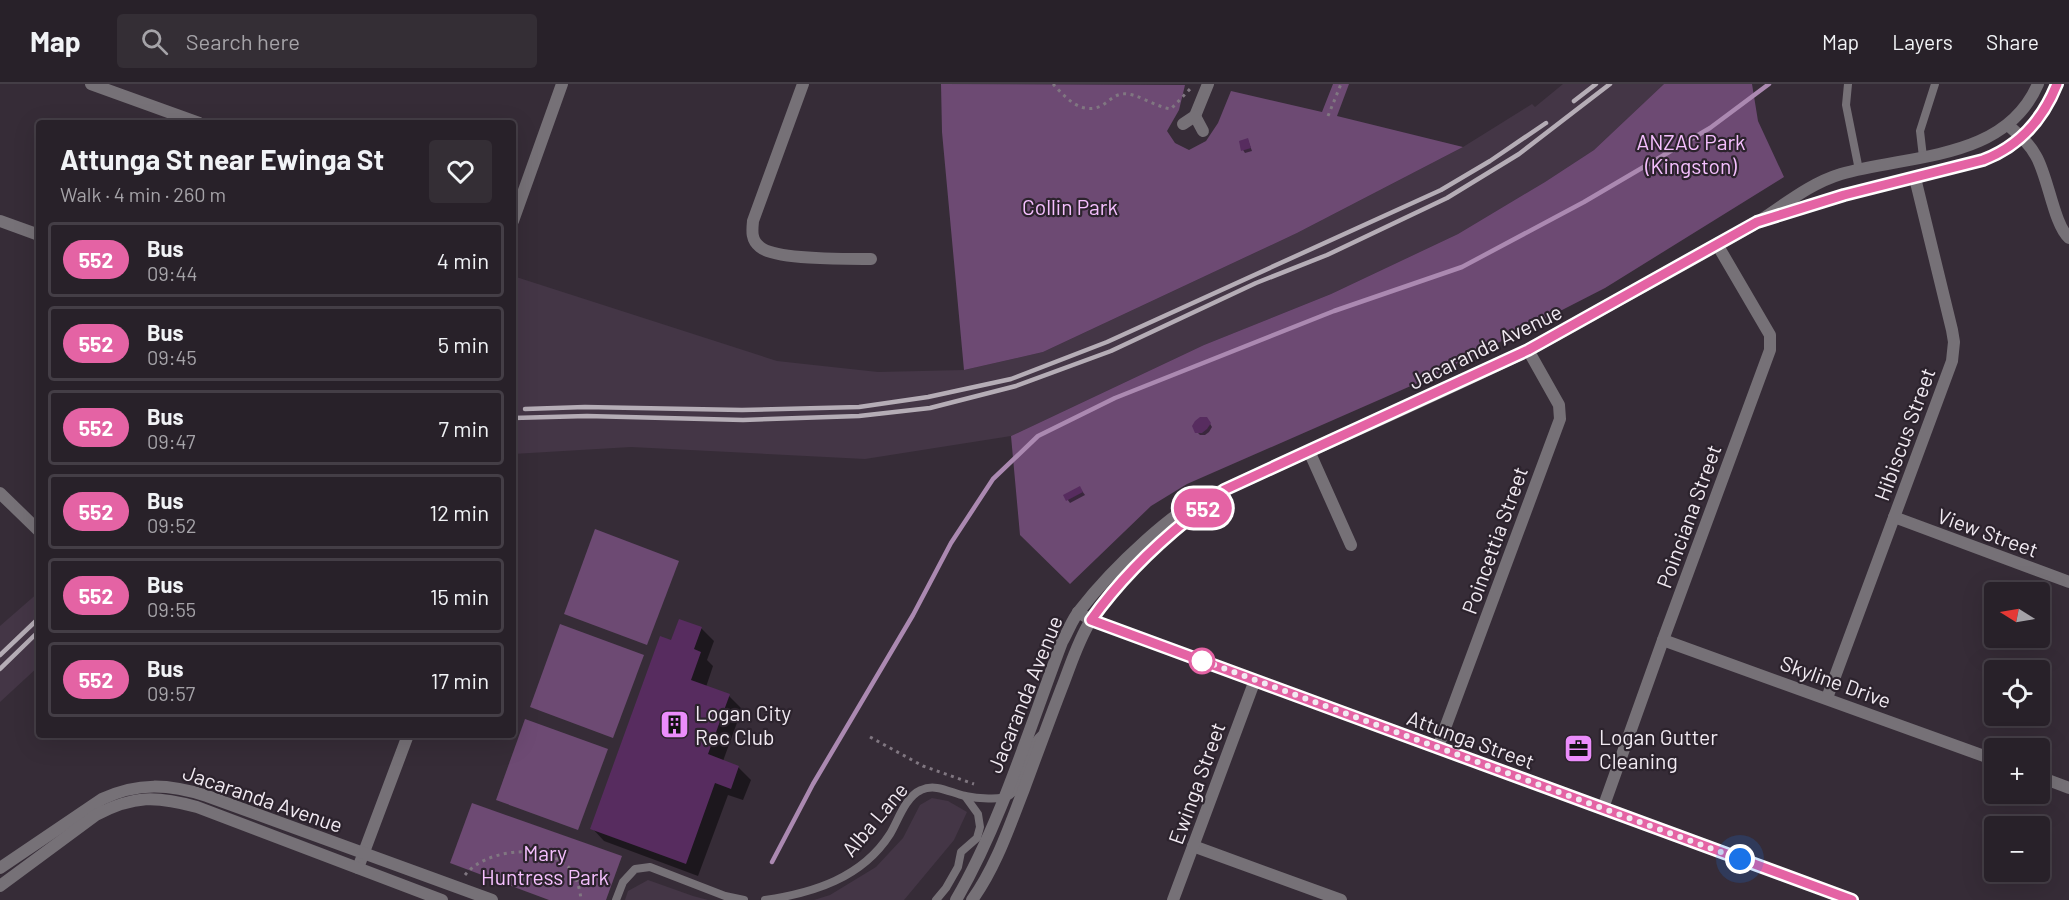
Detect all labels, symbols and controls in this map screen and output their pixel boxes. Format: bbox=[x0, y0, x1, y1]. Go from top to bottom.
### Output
search box bbox=[117, 14, 537, 68]
text: Map bbox=[30, 24, 81, 58]
icon: search bbox=[138, 25, 171, 58]
text: Search here bbox=[186, 28, 300, 54]
text: Map bbox=[1822, 29, 1859, 54]
text: Layers bbox=[1892, 29, 1953, 54]
text: Share bbox=[1986, 29, 2039, 54]
park label: ANZAC Park (Kingston) bbox=[1636, 129, 1746, 178]
button: heart bbox=[429, 140, 492, 203]
text: Attunga St near Ewinga St bbox=[60, 142, 384, 176]
text: Walk · 4 min · 260 m bbox=[60, 182, 226, 206]
park label: Collin Park bbox=[1022, 194, 1118, 219]
text: Bus bbox=[147, 235, 184, 261]
text: 552 bbox=[79, 247, 113, 272]
text: 4 min bbox=[437, 247, 489, 273]
text: 09:44 bbox=[147, 261, 198, 285]
street label: Jacaranda Avenue bbox=[1404, 298, 1566, 394]
text: Bus bbox=[147, 319, 184, 345]
text: 552 bbox=[79, 331, 113, 356]
text: 5 min bbox=[438, 331, 489, 357]
text: 09:45 bbox=[147, 345, 197, 369]
street label: Hibiscus Street bbox=[1868, 364, 1940, 504]
text: Bus bbox=[147, 403, 184, 429]
text: 552 bbox=[79, 415, 113, 440]
text: 7 min bbox=[439, 415, 489, 441]
text: 09:47 bbox=[147, 429, 195, 453]
street label: Poinciana Street bbox=[1650, 441, 1726, 591]
street label: Poincettia Street bbox=[1456, 463, 1532, 617]
text: Bus bbox=[147, 487, 184, 513]
line badge: 552 bbox=[1168, 488, 1238, 528]
text: 552 bbox=[1186, 496, 1220, 521]
text: 552 bbox=[79, 499, 113, 524]
text: 12 min bbox=[429, 499, 489, 525]
street label: View Street bbox=[1934, 502, 2042, 562]
text: 09:52 bbox=[147, 513, 197, 537]
text: Bus bbox=[147, 571, 184, 597]
north arrow bbox=[1984, 582, 2050, 648]
map controls bbox=[1984, 582, 2050, 882]
text: 552 bbox=[79, 583, 113, 608]
text: 15 min bbox=[430, 583, 489, 609]
text: 09:55 bbox=[147, 597, 196, 621]
street label: Jacaranda Avenue bbox=[981, 612, 1067, 776]
unlabelled marker bbox=[1189, 648, 1215, 674]
street label: Skyline Drive bbox=[1777, 649, 1895, 713]
text: Bus bbox=[147, 655, 184, 681]
button: locate bbox=[1984, 660, 2050, 726]
text: 552 bbox=[79, 667, 113, 692]
text: 17 min bbox=[431, 667, 489, 693]
text: 09:57 bbox=[147, 681, 195, 705]
place label: Logan City Rec Club bbox=[695, 700, 792, 749]
street label: Attunga Street bbox=[1404, 704, 1538, 774]
building icon: Logan City Rec Club bbox=[658, 708, 690, 740]
street label: Ewinga Street bbox=[1162, 719, 1230, 847]
place label: Logan Gutter Cleaning bbox=[1599, 724, 1718, 773]
office icon: Logan Gutter Cleaning bbox=[1562, 732, 1594, 764]
button: + bbox=[1984, 738, 2050, 804]
street label: Jacaranda Avenue bbox=[180, 759, 346, 837]
street label: Alba Lane bbox=[836, 777, 912, 861]
button: − bbox=[1984, 816, 2050, 882]
park label: Mary Huntress Park bbox=[481, 840, 609, 889]
your location bbox=[1725, 844, 1755, 874]

